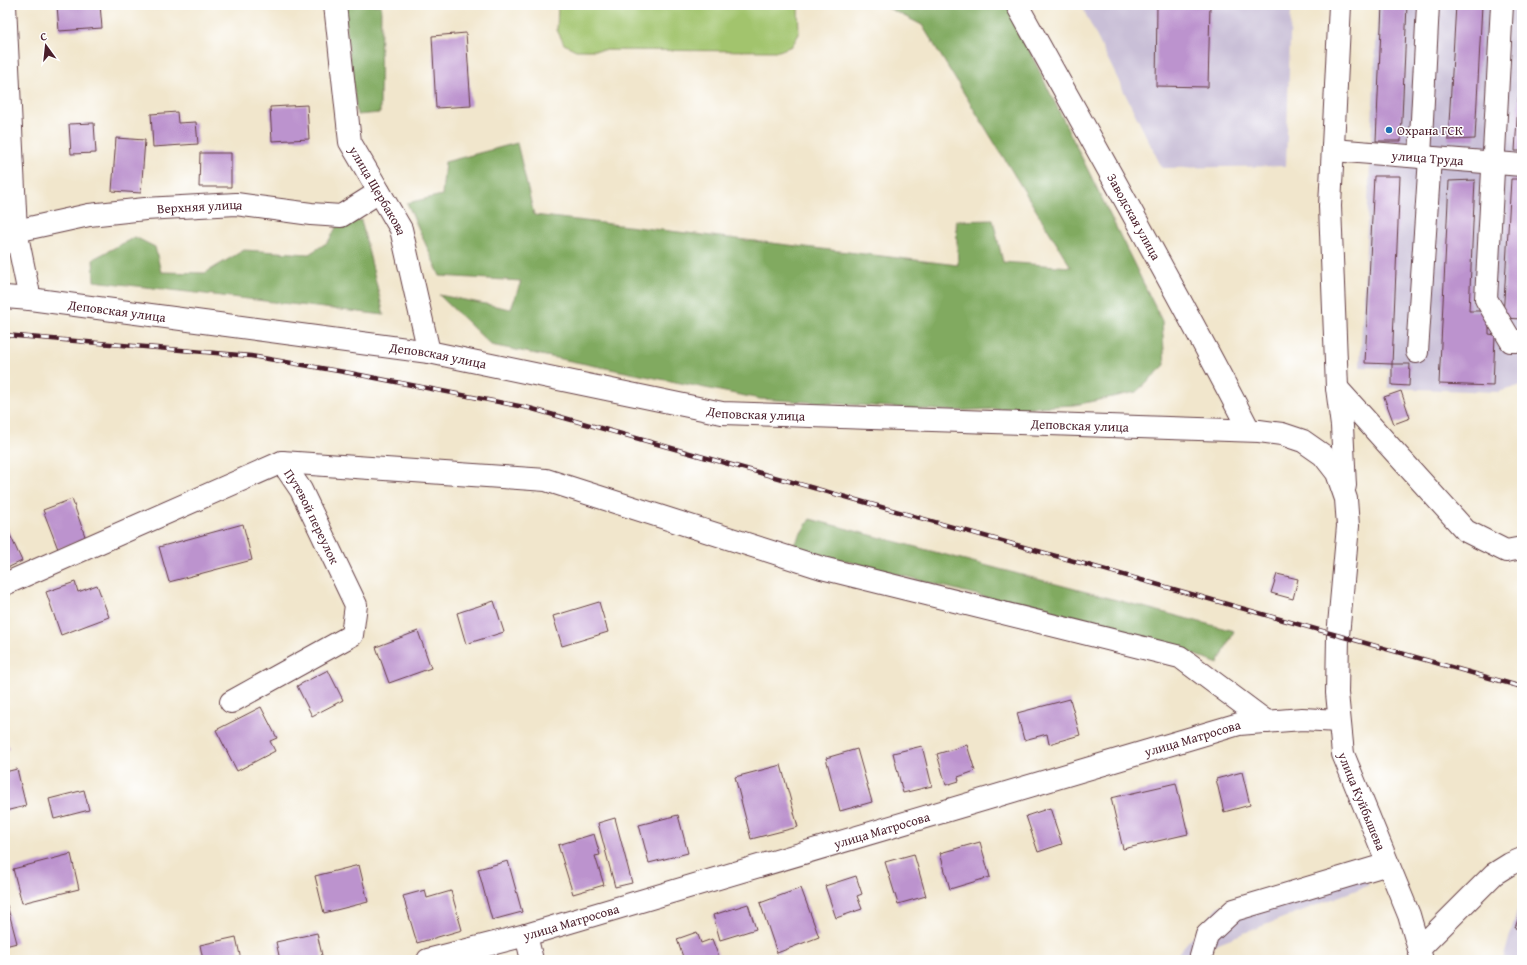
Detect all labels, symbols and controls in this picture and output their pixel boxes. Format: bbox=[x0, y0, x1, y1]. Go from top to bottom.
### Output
north arrow bbox=[26, 26, 66, 66]
text: С bbox=[38, 28, 48, 45]
place label: Охрана ГСК bbox=[1397, 121, 1463, 140]
marker: Охрана ГСК bbox=[1384, 125, 1394, 135]
street label: улица Щербакова bbox=[344, 141, 412, 238]
street label: улица Труда bbox=[1390, 145, 1465, 170]
street label: Заводская улица bbox=[1103, 170, 1166, 264]
street label: Верхняя улица bbox=[156, 194, 245, 218]
street label: Деповская улица bbox=[66, 295, 168, 327]
street label: Деповская улица bbox=[387, 337, 489, 373]
street label: Деповская улица bbox=[704, 400, 806, 425]
street label: Деповская улица bbox=[1030, 414, 1130, 436]
street label: Путевой переулок bbox=[280, 465, 345, 567]
street label: улица Матросова bbox=[1141, 714, 1243, 761]
street label: улица Куйбышева bbox=[1333, 748, 1391, 854]
street label: улица Матросова bbox=[830, 806, 933, 853]
street label: улица Матросова bbox=[520, 898, 622, 945]

